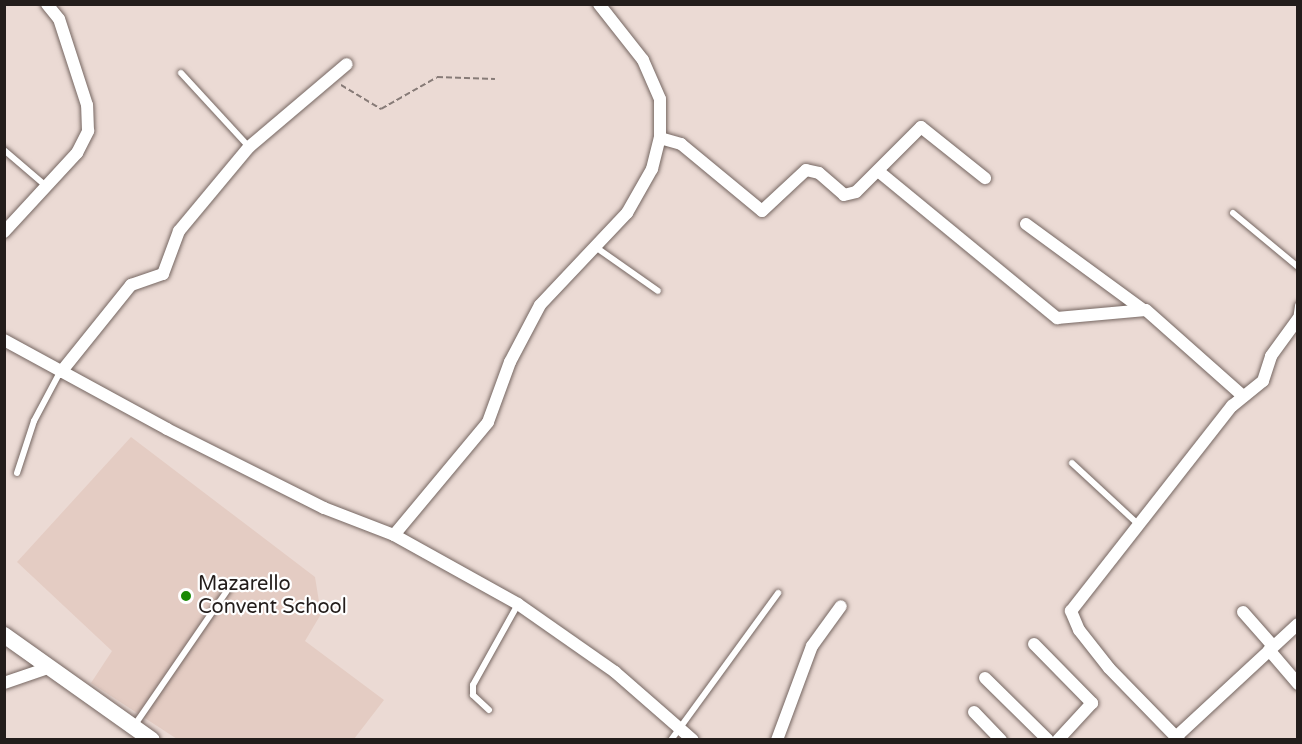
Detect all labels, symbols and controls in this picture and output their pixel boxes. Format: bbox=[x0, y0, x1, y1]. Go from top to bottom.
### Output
place label: Mazarello Convent School bbox=[198, 572, 347, 619]
marker: Mazarello Convent School bbox=[179, 589, 193, 603]

